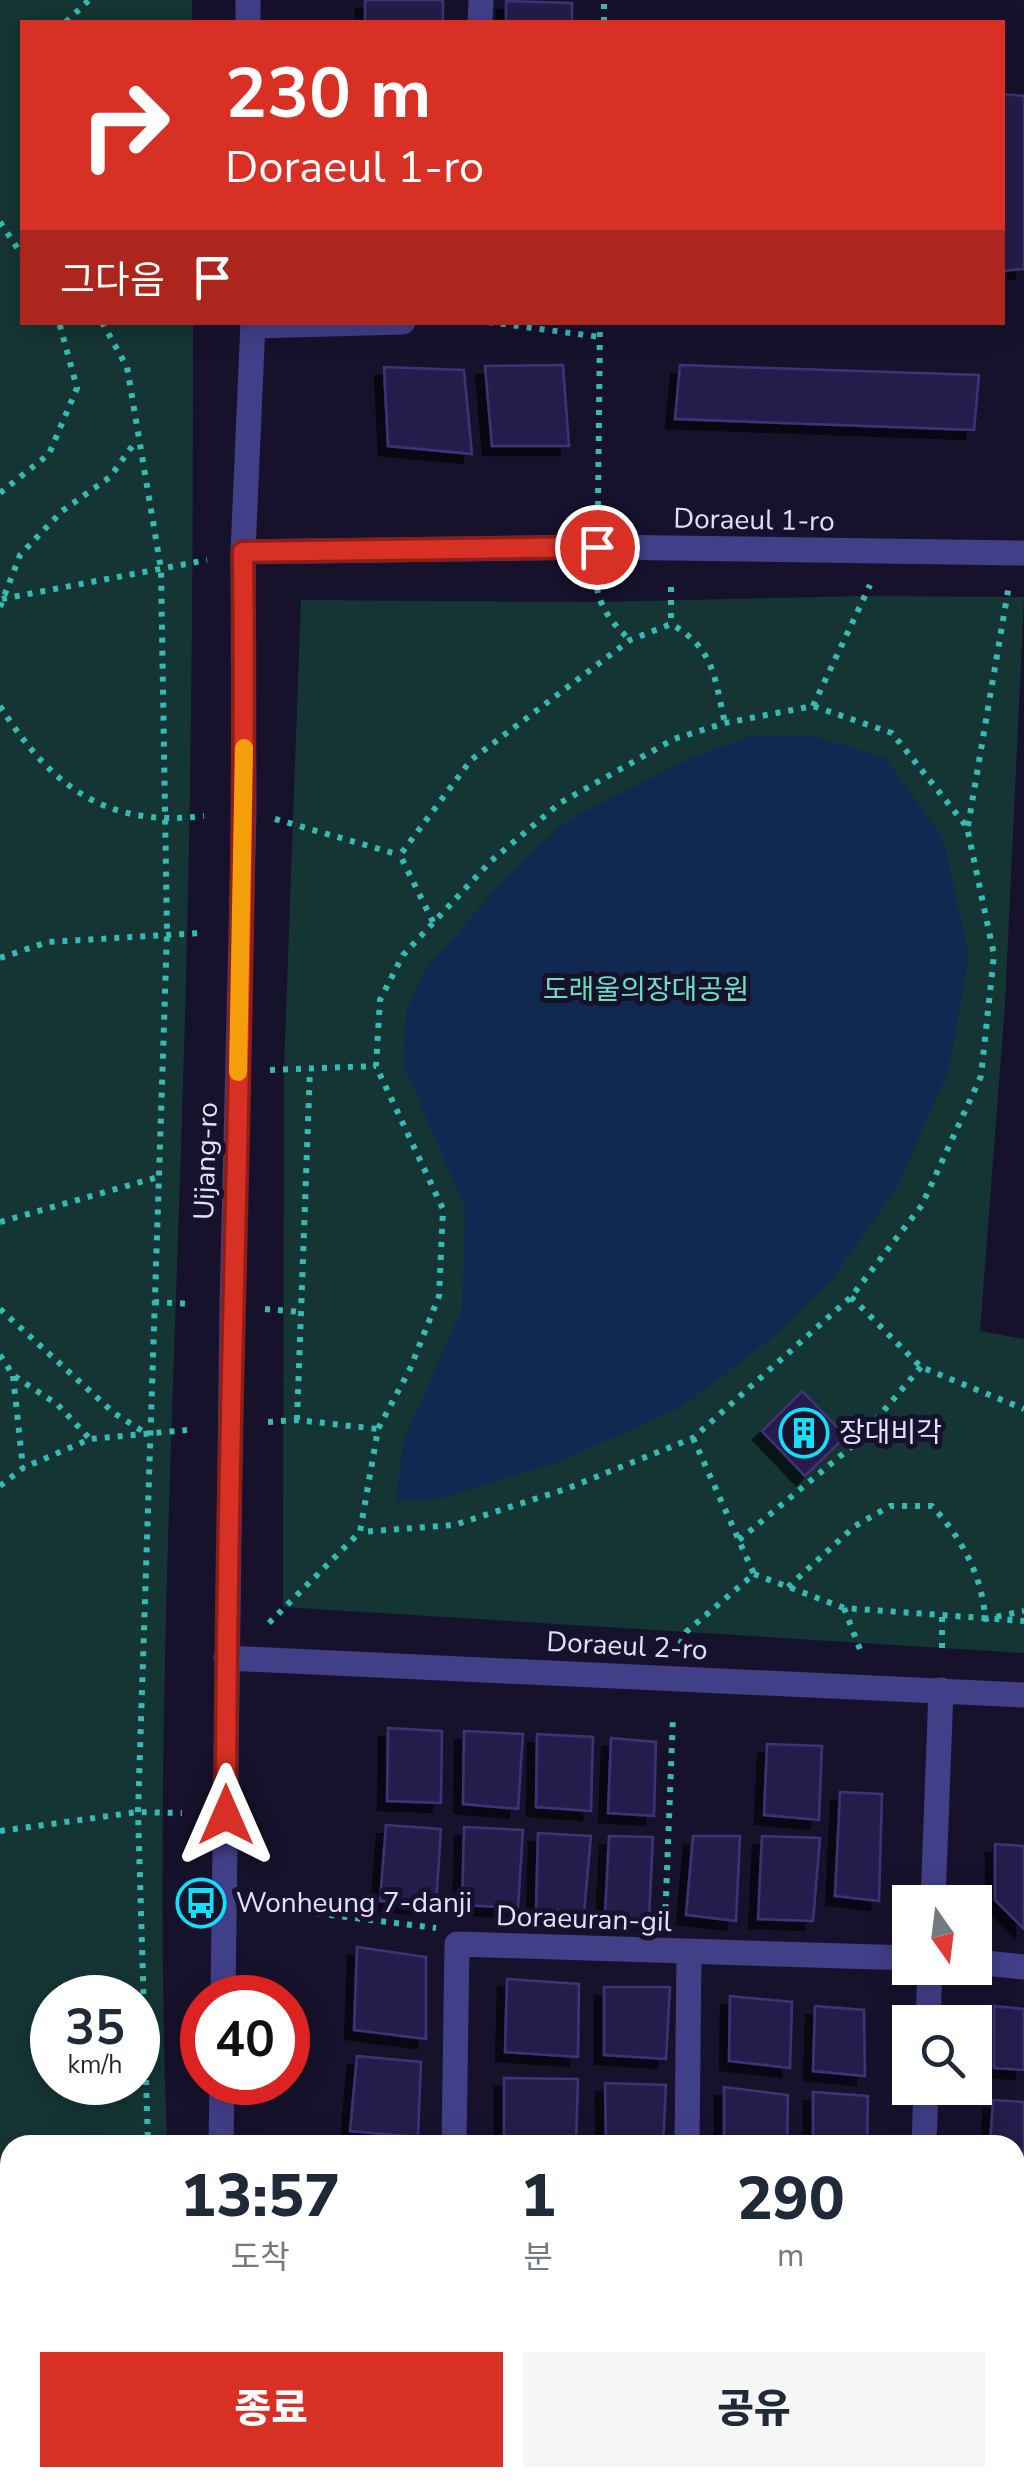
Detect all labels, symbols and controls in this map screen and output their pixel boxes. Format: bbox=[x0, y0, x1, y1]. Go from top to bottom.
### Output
text: 230 m bbox=[225, 46, 431, 142]
icon: right bbox=[60, 60, 190, 190]
text: Doraeul 1-ro bbox=[225, 137, 484, 198]
icon: arrive bbox=[185, 250, 240, 305]
text: 그다음 bbox=[60, 255, 165, 306]
street label: Doraeul 1-ro bbox=[673, 500, 835, 540]
pin bbox=[555, 505, 640, 590]
icon: arrive bbox=[570, 520, 625, 575]
park label: 도래울의장대공원 bbox=[543, 971, 749, 1009]
street label: Uijang-ro bbox=[185, 1101, 227, 1221]
building icon: 장대비각 bbox=[778, 1407, 830, 1459]
place label: 장대비각 bbox=[839, 1414, 942, 1452]
street label: Doraeul 2-ro bbox=[545, 1623, 709, 1669]
position arrow bbox=[174, 1763, 278, 1867]
bus stop icon: Wonheung 7-danji bbox=[175, 1877, 227, 1929]
place label: Wonheung 7-danji bbox=[236, 1884, 472, 1922]
north arrow bbox=[892, 1885, 992, 1985]
map controls bbox=[892, 1885, 992, 2105]
street label: Doraeuran-gil bbox=[495, 1897, 673, 1941]
speed limit sign: 40 bbox=[180, 1975, 310, 2105]
text: 35 bbox=[65, 1993, 125, 2062]
button: search bbox=[892, 2005, 992, 2105]
text: km/h bbox=[67, 2048, 123, 2082]
text: 13:57 bbox=[180, 2155, 340, 2237]
text: 1 bbox=[520, 2155, 556, 2237]
text: 290 bbox=[737, 2158, 845, 2240]
text: m bbox=[777, 2234, 804, 2277]
text: 도착 bbox=[231, 2236, 290, 2279]
text: 분 bbox=[524, 2236, 553, 2279]
button: 종료 bbox=[40, 2352, 503, 2467]
button: 공유 bbox=[523, 2352, 985, 2467]

